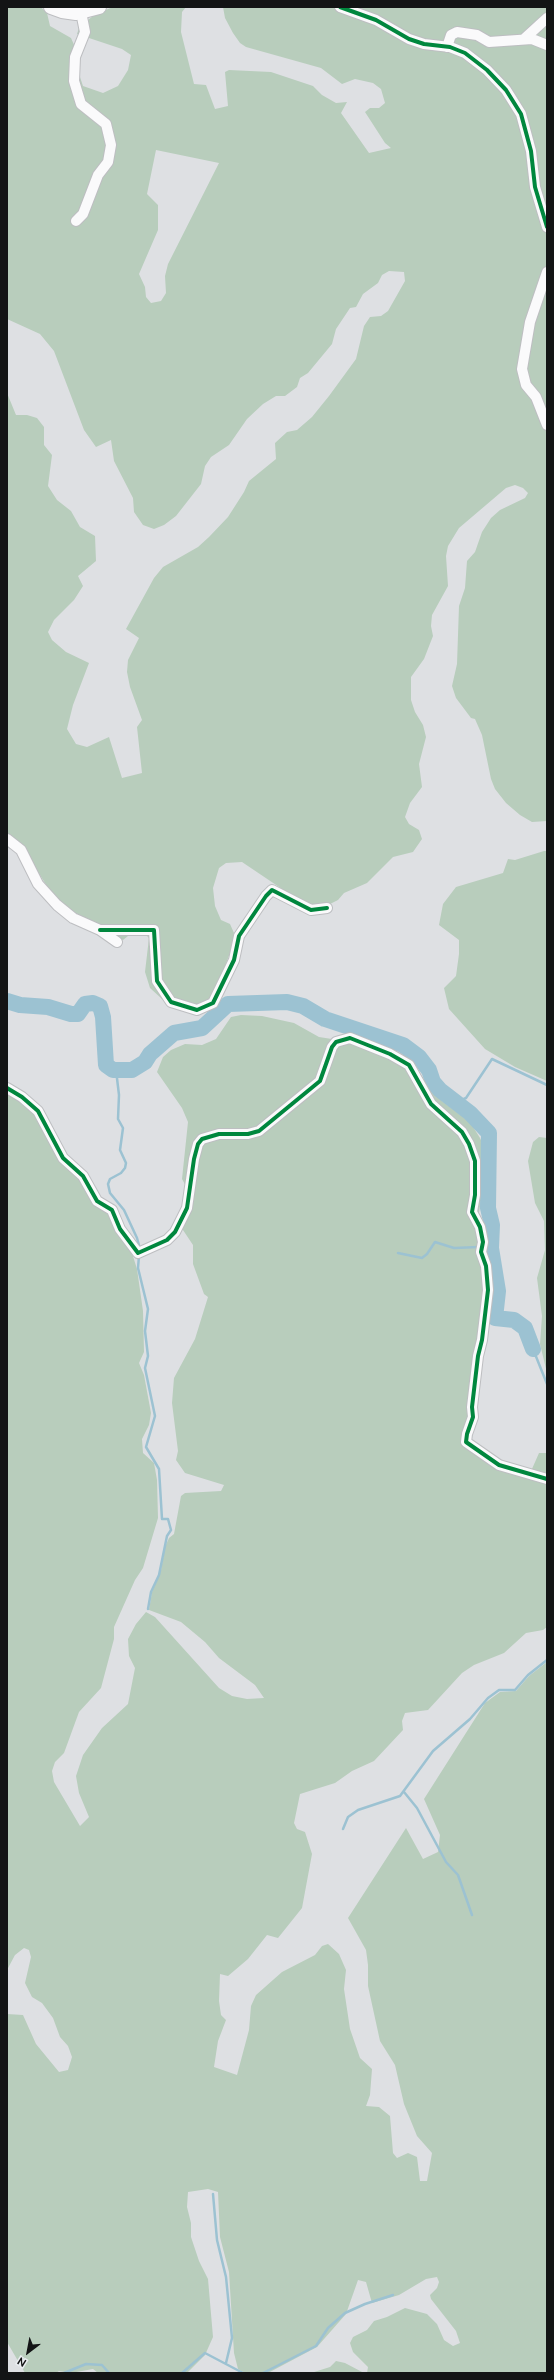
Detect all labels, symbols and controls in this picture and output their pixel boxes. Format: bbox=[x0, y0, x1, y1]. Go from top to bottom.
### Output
north arrow bbox=[8, 2332, 48, 2372]
text: N bbox=[15, 2355, 28, 2369]

